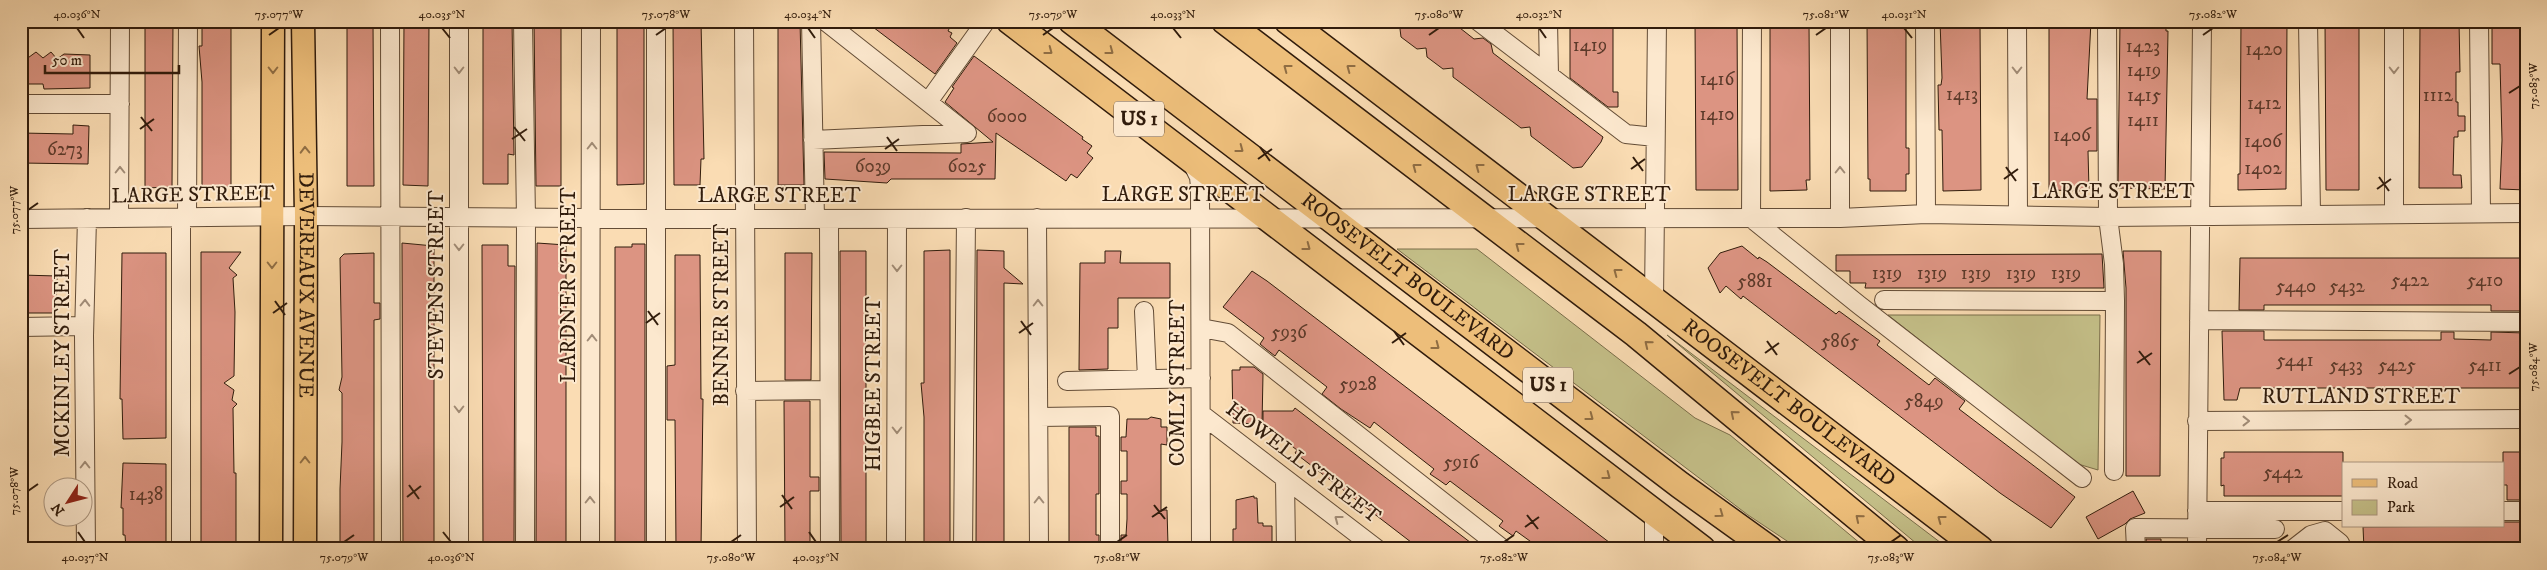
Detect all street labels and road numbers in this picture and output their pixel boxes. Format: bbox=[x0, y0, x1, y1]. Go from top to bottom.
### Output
road number: US 1 bbox=[1114, 102, 1164, 136]
street label: DEVEREAUX AVENUE bbox=[292, 172, 319, 398]
street label: LARGE STREET bbox=[2031, 179, 2195, 205]
street label: LARGE STREET bbox=[111, 181, 275, 209]
street label: LARGE STREET bbox=[1101, 182, 1265, 208]
street label: LARGE STREET bbox=[1507, 182, 1671, 208]
street label: LARGE STREET bbox=[697, 183, 861, 209]
street label: LARDNER STREET bbox=[556, 187, 582, 383]
street label: ROOSEVELT BOULEVARD bbox=[1296, 187, 1519, 367]
street label: STEVENS STREET bbox=[424, 190, 450, 380]
street label: BENNER STREET bbox=[709, 224, 735, 406]
street label: MCKINLEY STREET bbox=[50, 249, 76, 457]
street label: HIGBEE STREET bbox=[861, 297, 887, 471]
street label: COMLY STREET bbox=[1165, 300, 1191, 466]
street label: ROOSEVELT BOULEVARD bbox=[1677, 314, 1901, 493]
road number: US 1 bbox=[1523, 368, 1573, 402]
street label: RUTLAND STREET bbox=[2262, 384, 2460, 410]
street label: HOWELL STREET bbox=[1220, 396, 1386, 530]

